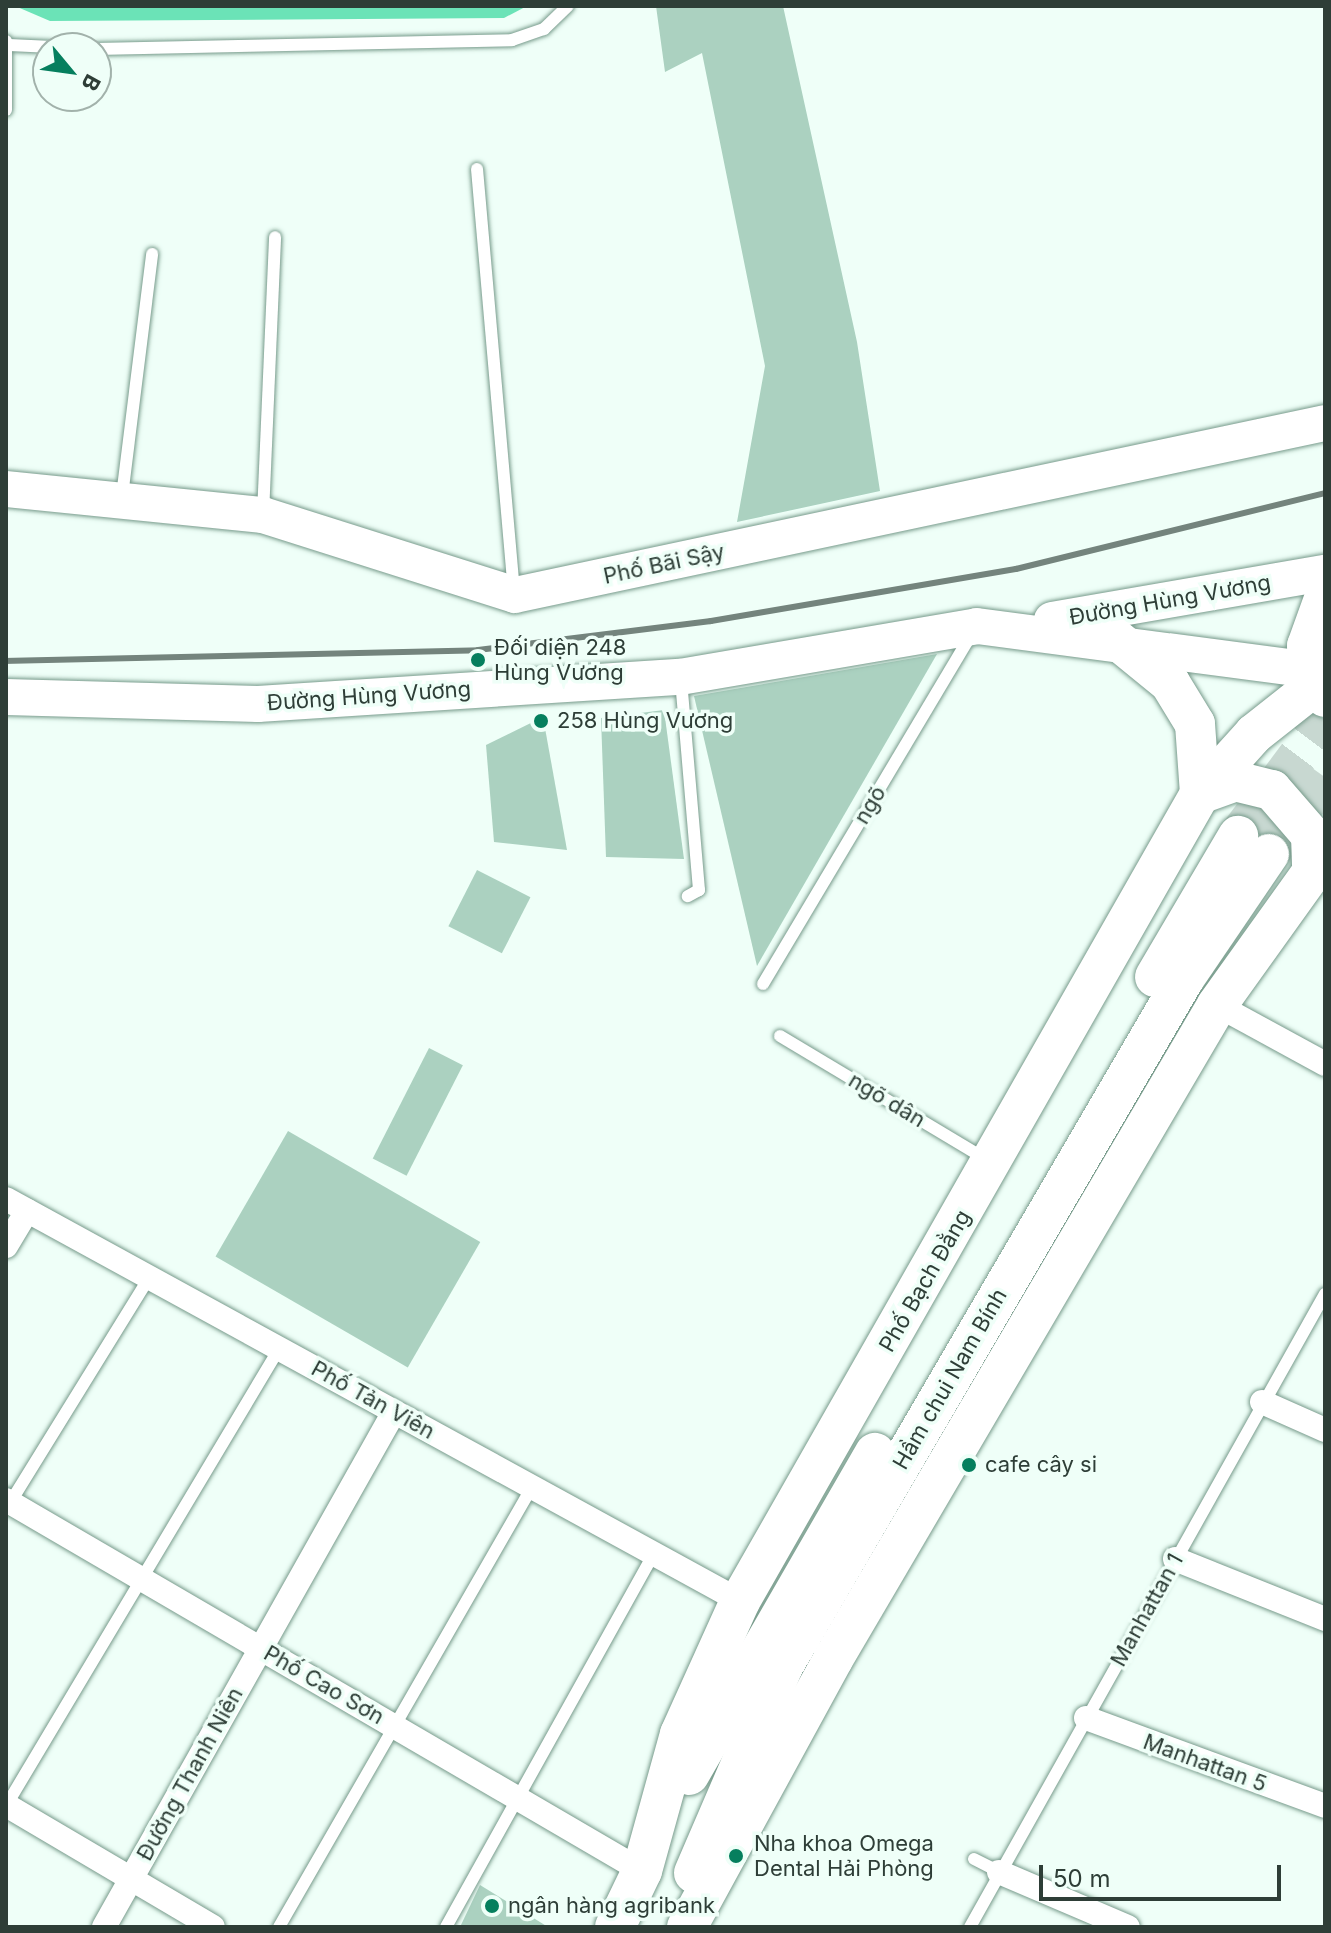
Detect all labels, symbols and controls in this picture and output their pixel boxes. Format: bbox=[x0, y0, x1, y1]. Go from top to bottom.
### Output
north arrow bbox=[32, 32, 112, 112]
text: B bbox=[76, 70, 106, 95]
street label: Phố Bãi Sậy bbox=[601, 538, 727, 590]
street label: Đường Hùng Vương bbox=[1067, 569, 1273, 631]
place label: Đối diện 248 Hùng Vương bbox=[494, 634, 626, 686]
marker: Đối diện 248 Hùng Vương bbox=[469, 651, 487, 669]
street label: Đường Hùng Vương bbox=[266, 676, 472, 716]
place label: 258 Hùng Vương bbox=[557, 708, 733, 734]
marker: 258 Hùng Vương bbox=[532, 712, 550, 730]
street label: ngõ bbox=[848, 781, 892, 829]
street label: ngõ dân bbox=[844, 1067, 930, 1133]
street label: Phố Bạch Đằng bbox=[874, 1205, 976, 1357]
street label: Hầm chui Nam Bính bbox=[887, 1284, 1013, 1474]
street label: Phố Tản Viên bbox=[307, 1355, 439, 1445]
place label: cafe cây si bbox=[985, 1452, 1097, 1478]
marker: cafe cây si bbox=[960, 1456, 978, 1474]
street label: Manhattan 1 bbox=[1105, 1549, 1189, 1671]
street label: Phố Cao Sơn bbox=[259, 1640, 389, 1730]
street label: Đường Thanh Niên bbox=[131, 1683, 249, 1865]
street label: Manhattan 5 bbox=[1140, 1728, 1270, 1798]
place label: Nha khoa Omega Dental Hải Phòng bbox=[754, 1830, 934, 1882]
marker: Nha khoa Omega Dental Hải Phòng bbox=[725, 1845, 747, 1867]
scale bar bbox=[1043, 1849, 1285, 1899]
text: 50 m bbox=[1053, 1864, 1111, 1893]
place label: ngân hàng agribank bbox=[508, 1893, 715, 1919]
marker: ngân hàng agribank bbox=[483, 1897, 501, 1915]

